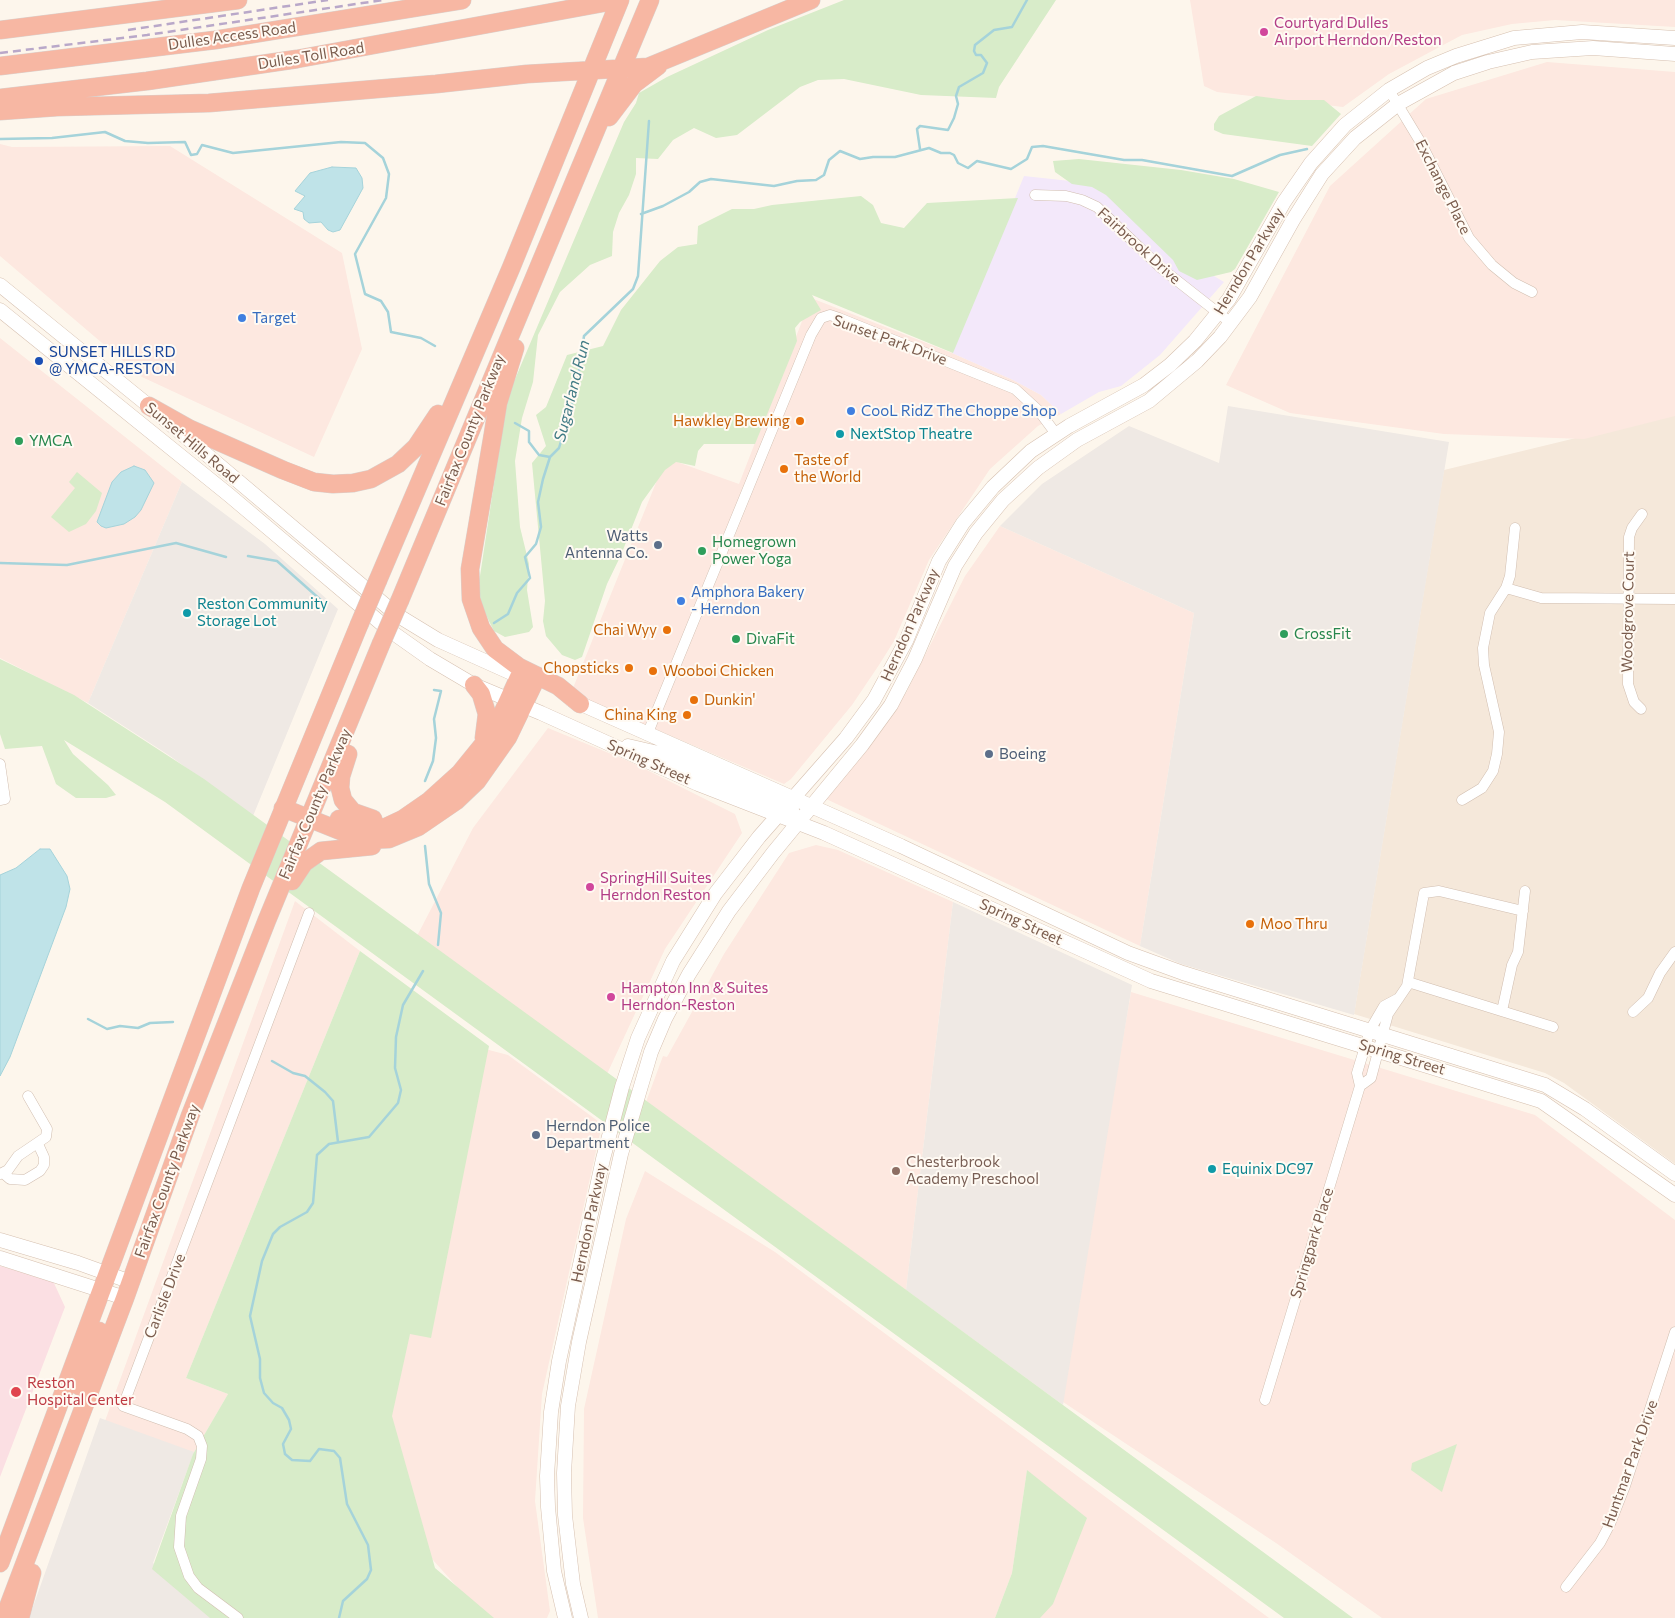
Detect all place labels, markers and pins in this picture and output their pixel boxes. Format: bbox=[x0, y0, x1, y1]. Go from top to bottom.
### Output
place label: Courtyard Dulles Airport Herndon/Reston bbox=[1274, 14, 1442, 49]
marker: Courtyard Dulles Airport Herndon/Reston bbox=[1258, 26, 1270, 38]
place label: Target bbox=[252, 309, 296, 327]
marker: Target bbox=[236, 312, 248, 324]
place label: SUNSET HILLS RD @ YMCA-RESTON bbox=[49, 343, 176, 378]
marker: SUNSET HILLS RD @ YMCA-RESTON bbox=[33, 355, 45, 367]
place label: CooL RidZ The Choppe Shop bbox=[861, 402, 1057, 420]
marker: CooL RidZ The Choppe Shop bbox=[845, 405, 857, 417]
place label: Hawkley Brewing bbox=[673, 412, 790, 430]
marker: Hawkley Brewing bbox=[794, 415, 806, 427]
place label: NextStop Theatre bbox=[850, 425, 973, 443]
marker: NextStop Theatre bbox=[834, 428, 846, 440]
place label: YMCA bbox=[29, 432, 73, 450]
marker: YMCA bbox=[13, 435, 25, 447]
place label: Taste of the World bbox=[794, 451, 861, 486]
marker: Taste of the World bbox=[778, 463, 790, 475]
place label: Watts Antenna Co. bbox=[565, 527, 648, 562]
place label: Homegrown Power Yoga bbox=[712, 533, 796, 568]
marker: Watts Antenna Co. bbox=[652, 539, 664, 551]
marker: Homegrown Power Yoga bbox=[696, 545, 708, 557]
place label: Amphora Bakery - Herndon bbox=[691, 583, 804, 618]
place label: Reston Community Storage Lot bbox=[197, 595, 328, 630]
marker: Amphora Bakery - Herndon bbox=[675, 595, 687, 607]
marker: Reston Community Storage Lot bbox=[181, 607, 193, 619]
place label: Chai Wyy bbox=[593, 621, 657, 639]
marker: Chai Wyy bbox=[661, 624, 673, 636]
place label: CrossFit bbox=[1294, 625, 1351, 643]
marker: CrossFit bbox=[1278, 628, 1290, 640]
place label: DivaFit bbox=[746, 630, 795, 648]
marker: DivaFit bbox=[730, 633, 742, 645]
place label: Chopsticks bbox=[543, 659, 619, 677]
marker: Chopsticks bbox=[623, 662, 635, 674]
place label: Wooboi Chicken bbox=[663, 662, 774, 680]
marker: Wooboi Chicken bbox=[647, 665, 659, 677]
place label: Dunkin' bbox=[704, 691, 756, 709]
marker: Dunkin' bbox=[688, 694, 700, 706]
place label: China King bbox=[604, 706, 677, 724]
marker: China King bbox=[681, 709, 693, 721]
place label: Boeing bbox=[999, 745, 1046, 763]
marker: Boeing bbox=[983, 748, 995, 760]
place label: SpringHill Suites Herndon Reston bbox=[600, 869, 712, 904]
marker: SpringHill Suites Herndon Reston bbox=[584, 881, 596, 893]
place label: Moo Thru bbox=[1260, 915, 1328, 933]
marker: Moo Thru bbox=[1244, 918, 1256, 930]
place label: Hampton Inn & Suites Herndon-Reston bbox=[621, 979, 768, 1014]
marker: Hampton Inn & Suites Herndon-Reston bbox=[605, 991, 617, 1003]
place label: Herndon Police Department bbox=[546, 1117, 650, 1152]
marker: Herndon Police Department bbox=[530, 1129, 542, 1141]
place label: Chesterbrook Academy Preschool bbox=[906, 1153, 1039, 1188]
place label: Equinix DC97 bbox=[1222, 1160, 1313, 1178]
marker: Equinix DC97 bbox=[1206, 1163, 1218, 1175]
marker: Chesterbrook Academy Preschool bbox=[890, 1165, 902, 1177]
place label: Reston Hospital Center bbox=[27, 1374, 134, 1409]
marker: Reston Hospital Center bbox=[9, 1385, 23, 1399]

